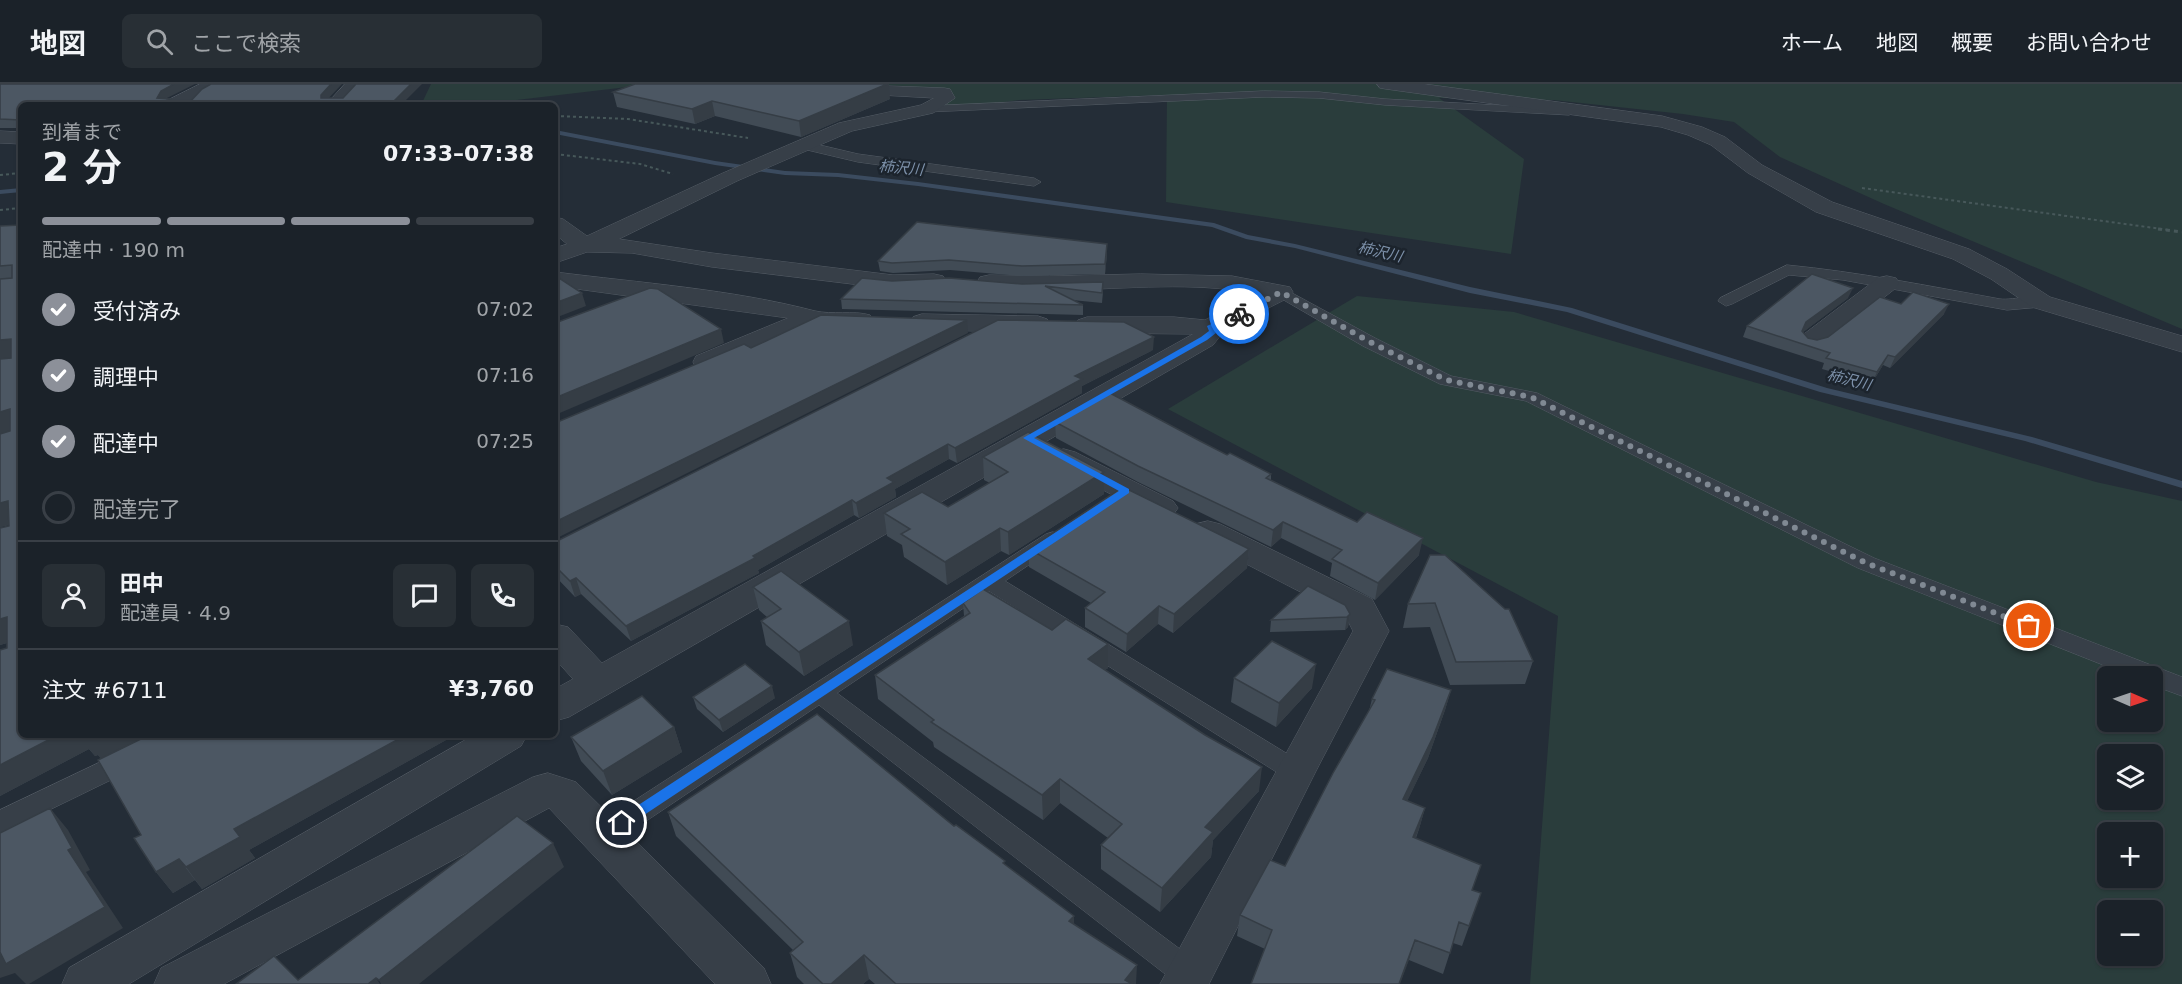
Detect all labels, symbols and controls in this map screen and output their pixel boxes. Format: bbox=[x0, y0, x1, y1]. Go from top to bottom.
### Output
search box bbox=[122, 14, 542, 68]
icon: search bbox=[143, 25, 176, 58]
text: 地図 bbox=[30, 27, 86, 60]
text: ここで検索 bbox=[191, 31, 301, 56]
text: ホーム bbox=[1781, 31, 1843, 55]
text: 地図 bbox=[1876, 31, 1918, 55]
text: 概要 bbox=[1951, 31, 1993, 55]
text: お問い合わせ bbox=[2026, 31, 2152, 55]
text: 到着まで bbox=[42, 120, 122, 144]
text: 07:33–07:38 bbox=[383, 141, 534, 166]
text: 2 分 bbox=[42, 145, 122, 190]
water label: 柿沢川 bbox=[878, 157, 926, 179]
text: 配達中 · 190 m bbox=[42, 238, 185, 262]
water label: 柿沢川 bbox=[1356, 238, 1406, 266]
courier bbox=[1209, 284, 1269, 344]
icon: check bbox=[42, 293, 75, 326]
text: 07:02 bbox=[476, 297, 534, 321]
icon: bike bbox=[1223, 298, 1256, 331]
text: 受付済み bbox=[93, 299, 181, 324]
icon: check bbox=[42, 359, 75, 392]
text: 07:16 bbox=[476, 363, 534, 387]
text: 調理中 bbox=[93, 365, 159, 390]
water label: 柿沢川 bbox=[1825, 366, 1875, 395]
icon: check bbox=[42, 425, 75, 458]
text: 07:25 bbox=[476, 429, 534, 453]
text: 配達中 bbox=[93, 431, 159, 456]
text: 配達完了 bbox=[93, 497, 181, 522]
button: person bbox=[42, 564, 105, 627]
button: chat bbox=[393, 564, 456, 627]
button: phone bbox=[471, 564, 534, 627]
text: 田中 bbox=[120, 571, 164, 596]
pin bbox=[2003, 600, 2054, 651]
text: 配達員 · 4.9 bbox=[120, 601, 231, 625]
icon: bag bbox=[2012, 609, 2045, 642]
north arrow bbox=[2097, 666, 2163, 732]
map controls bbox=[2097, 666, 2163, 966]
text: ¥3,760 bbox=[449, 676, 534, 701]
text: 注文 #6711 bbox=[42, 678, 167, 703]
button: layers bbox=[2097, 744, 2163, 810]
pin bbox=[596, 797, 647, 848]
icon: home bbox=[605, 806, 638, 839]
button: + bbox=[2097, 822, 2163, 888]
button: − bbox=[2097, 900, 2163, 966]

